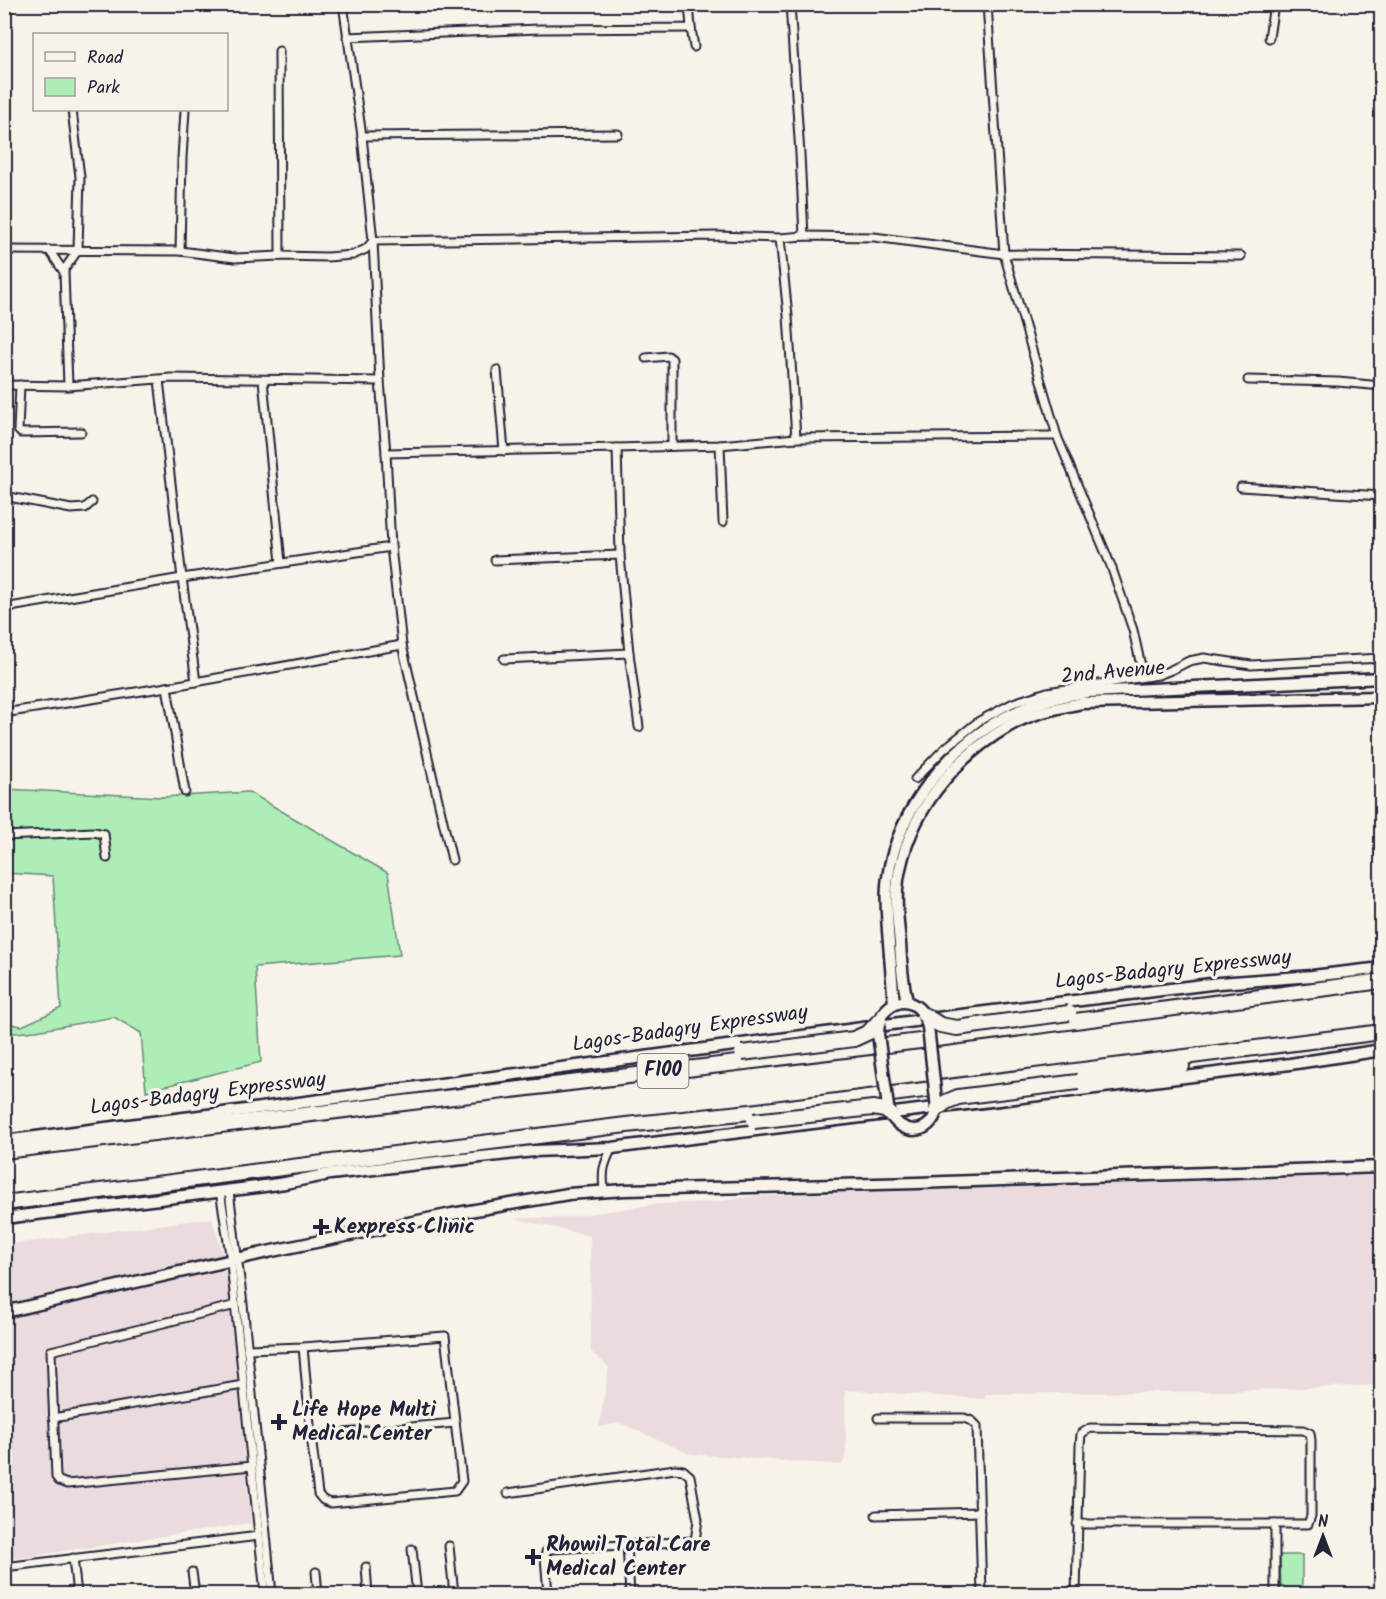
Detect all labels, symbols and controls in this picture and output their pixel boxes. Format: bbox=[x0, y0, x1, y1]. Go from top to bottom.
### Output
legend bbox=[33, 33, 228, 111]
text: Road bbox=[87, 44, 124, 73]
text: Park bbox=[87, 74, 120, 103]
street label: 2nd Avenue bbox=[1060, 652, 1167, 694]
street label: Lagos-Badagry Expressway bbox=[1053, 941, 1293, 999]
street label: Lagos-Badagry Expressway bbox=[570, 996, 810, 1062]
road number: F100 bbox=[638, 1054, 688, 1088]
street label: Lagos-Badagry Expressway bbox=[88, 1063, 328, 1125]
place label: Kexpress Clinic bbox=[334, 1211, 475, 1244]
marker: Kexpress Clinic bbox=[312, 1218, 330, 1236]
place label: Life Hope Multi Medical Center bbox=[292, 1394, 436, 1451]
marker: Life Hope Multi Medical Center bbox=[270, 1413, 288, 1431]
north arrow bbox=[1293, 1506, 1353, 1566]
text: N bbox=[1318, 1510, 1328, 1535]
place label: Rhowil Total Care Medical Center bbox=[546, 1529, 710, 1586]
marker: Rhowil Total Care Medical Center bbox=[524, 1548, 542, 1566]

